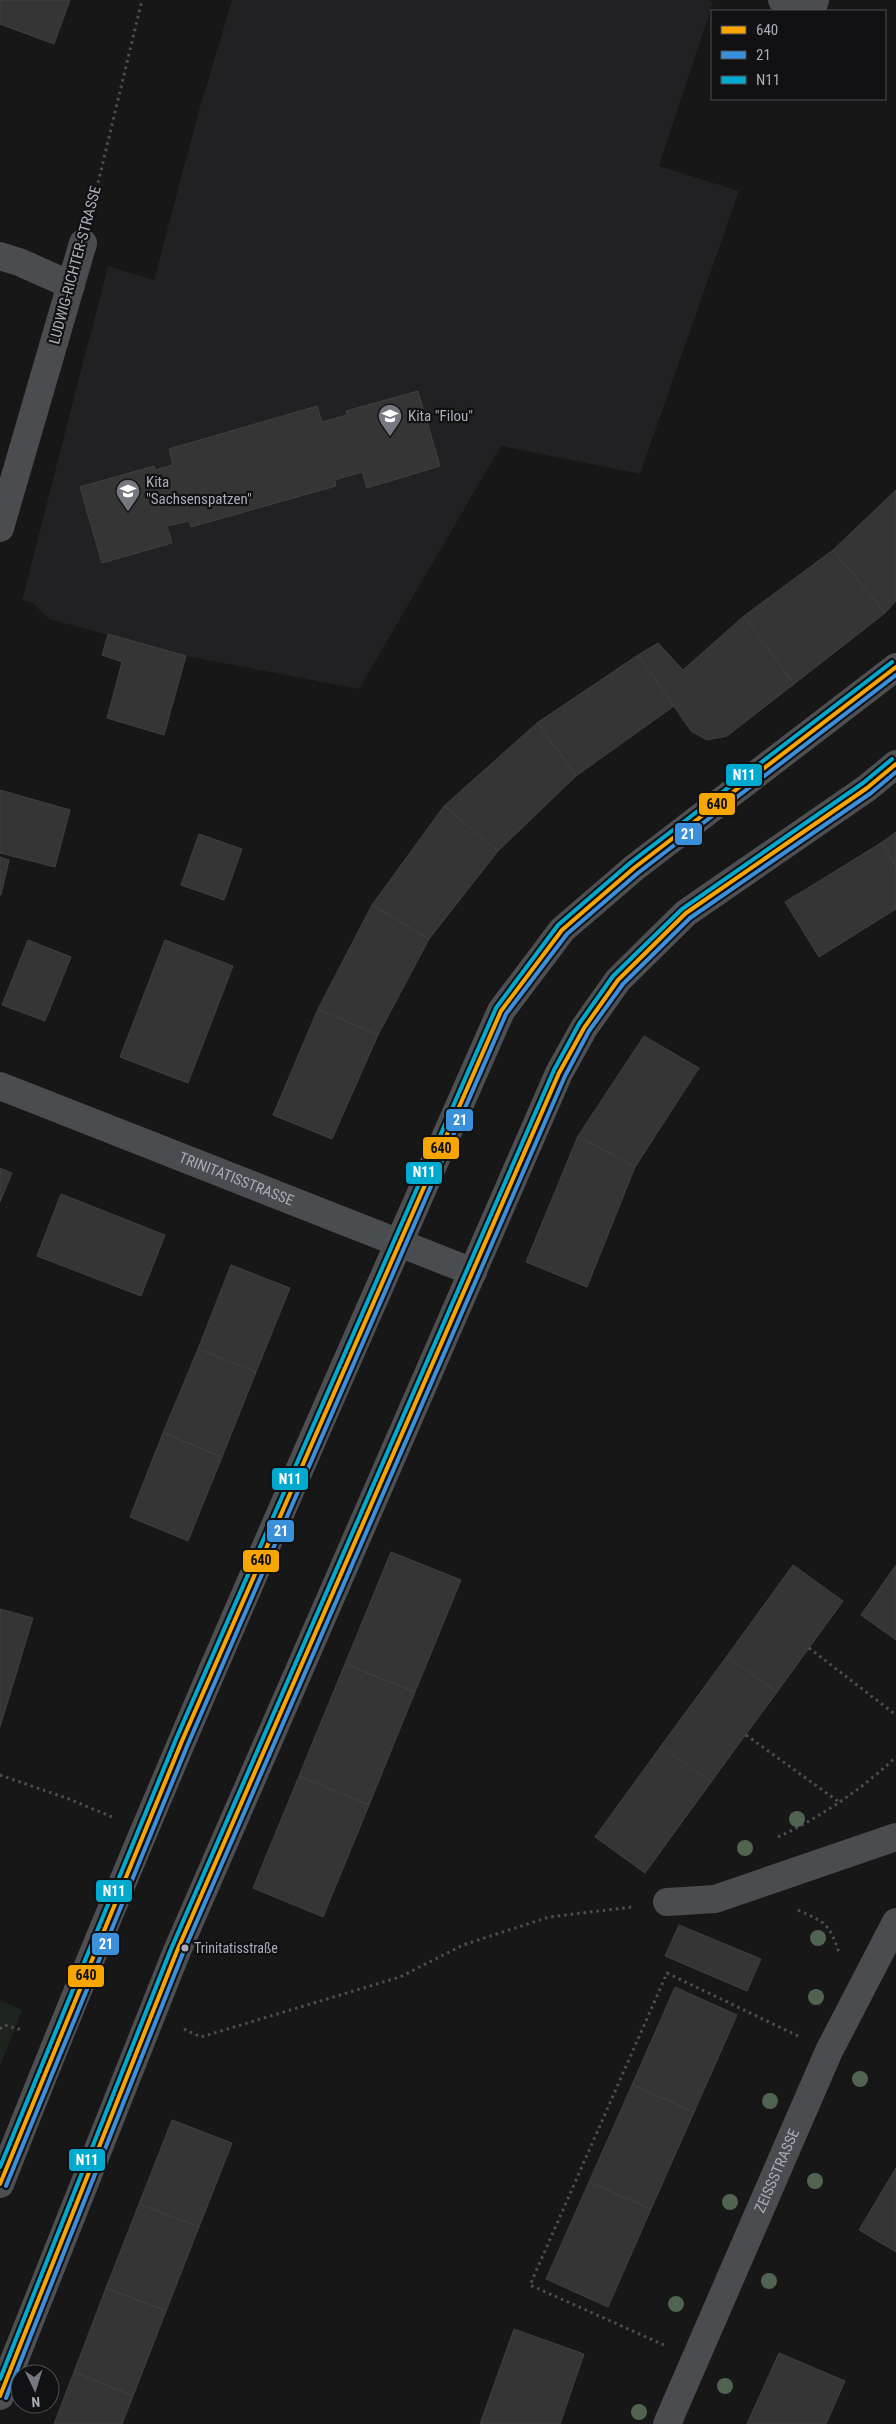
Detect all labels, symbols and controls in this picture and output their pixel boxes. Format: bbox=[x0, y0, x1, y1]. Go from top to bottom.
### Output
legend bbox=[711, 10, 886, 100]
text: 640 bbox=[756, 21, 778, 39]
text: 21 bbox=[756, 46, 771, 64]
text: N11 bbox=[756, 71, 780, 89]
street label: LUDWIG-RICHTER-STRASSE bbox=[45, 184, 105, 346]
school or university icon: Kita "Filou" bbox=[377, 403, 403, 437]
place label: Kita "Filou" bbox=[408, 407, 473, 425]
place label: Kita "Sachsenspatzen" bbox=[146, 473, 252, 508]
school or university icon: Kita "Sachsenspatzen" bbox=[115, 478, 141, 512]
line badge: N11 bbox=[725, 763, 763, 787]
text: N11 bbox=[733, 767, 755, 783]
line badge: 640 bbox=[698, 792, 736, 816]
text: 640 bbox=[706, 796, 728, 812]
line badge: 21 bbox=[674, 822, 703, 846]
text: 21 bbox=[681, 826, 695, 842]
line badge: 21 bbox=[445, 1108, 474, 1132]
text: 21 bbox=[453, 1112, 467, 1128]
line badge: 640 bbox=[422, 1136, 460, 1160]
text: 640 bbox=[430, 1140, 452, 1156]
street label: TRINITATISSTRASSE bbox=[176, 1148, 296, 1210]
line badge: N11 bbox=[405, 1161, 443, 1185]
text: N11 bbox=[413, 1164, 435, 1180]
line badge: N11 bbox=[271, 1467, 309, 1491]
text: N11 bbox=[279, 1471, 301, 1487]
line badge: 21 bbox=[266, 1519, 295, 1543]
text: 21 bbox=[274, 1523, 288, 1539]
line badge: 640 bbox=[242, 1549, 280, 1573]
text: 640 bbox=[250, 1552, 272, 1568]
line badge: N11 bbox=[95, 1879, 133, 1903]
text: N11 bbox=[103, 1883, 125, 1899]
line badge: 21 bbox=[91, 1932, 120, 1956]
text: 21 bbox=[99, 1936, 113, 1952]
place label: Trinitatisstraße bbox=[194, 1940, 278, 1956]
marker: Trinitatisstraße bbox=[180, 1943, 190, 1953]
line badge: 640 bbox=[67, 1964, 105, 1988]
text: 640 bbox=[75, 1967, 97, 1983]
street label: ZEISSSTRASSE bbox=[751, 2126, 803, 2216]
line badge: N11 bbox=[68, 2148, 106, 2172]
text: N11 bbox=[76, 2152, 98, 2168]
north arrow bbox=[10, 2364, 60, 2414]
text: N bbox=[31, 2394, 41, 2410]

